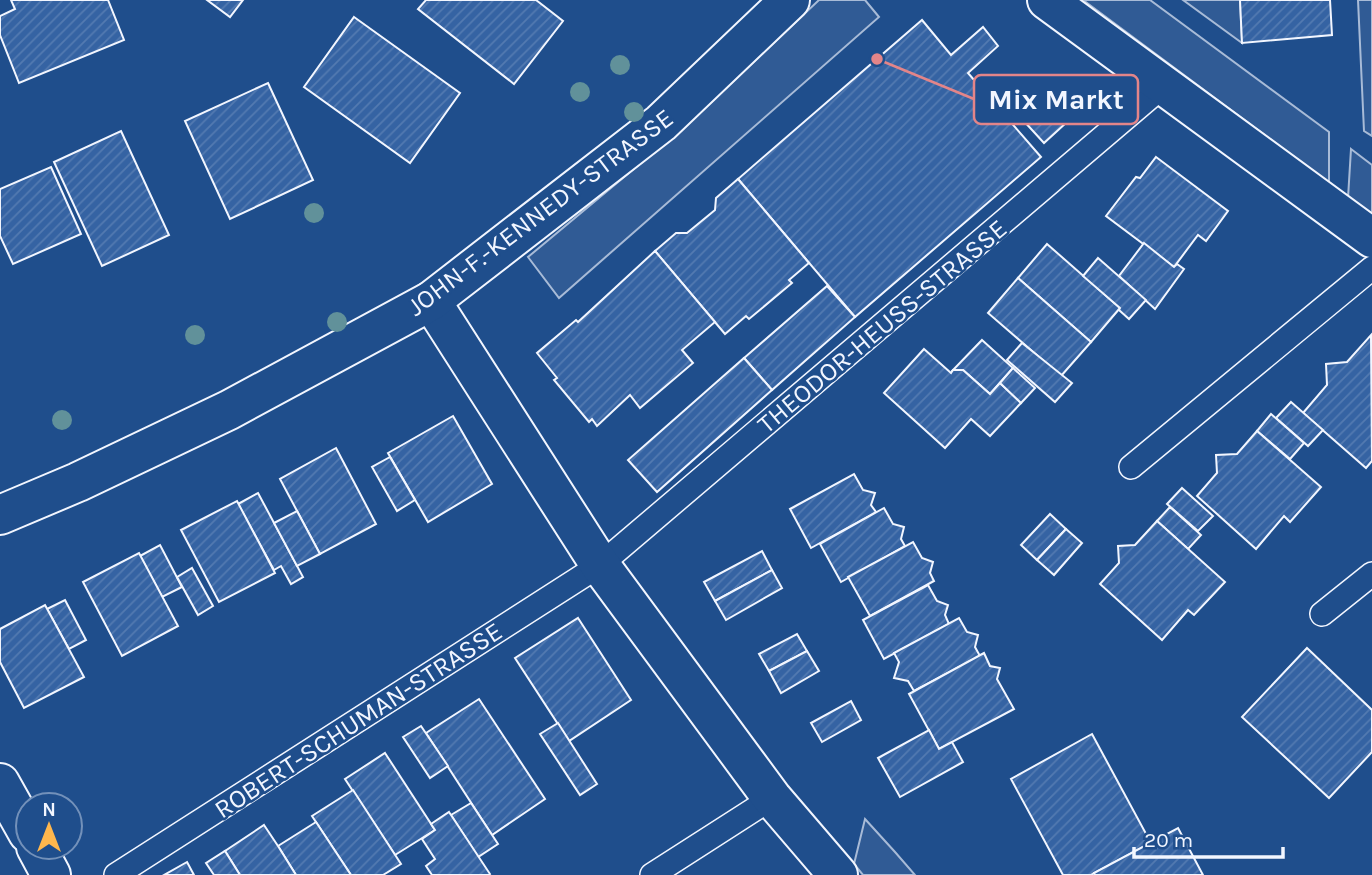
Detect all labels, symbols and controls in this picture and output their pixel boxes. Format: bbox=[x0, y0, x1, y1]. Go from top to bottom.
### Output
callout: Mix Markt bbox=[974, 75, 1138, 124]
text: Mix Markt bbox=[988, 83, 1124, 116]
street label: JOHN-F.-KENNEDY-STRASSE bbox=[401, 102, 679, 323]
street label: THEODOR-HEUSS-STRASSE bbox=[751, 213, 1013, 440]
street label: ROBERT-SCHUMAN-STRASSE bbox=[209, 616, 508, 825]
north arrow bbox=[14, 791, 84, 861]
text: N bbox=[42, 799, 56, 821]
scale bar bbox=[1134, 816, 1283, 860]
text: 20 m bbox=[1144, 828, 1193, 852]

